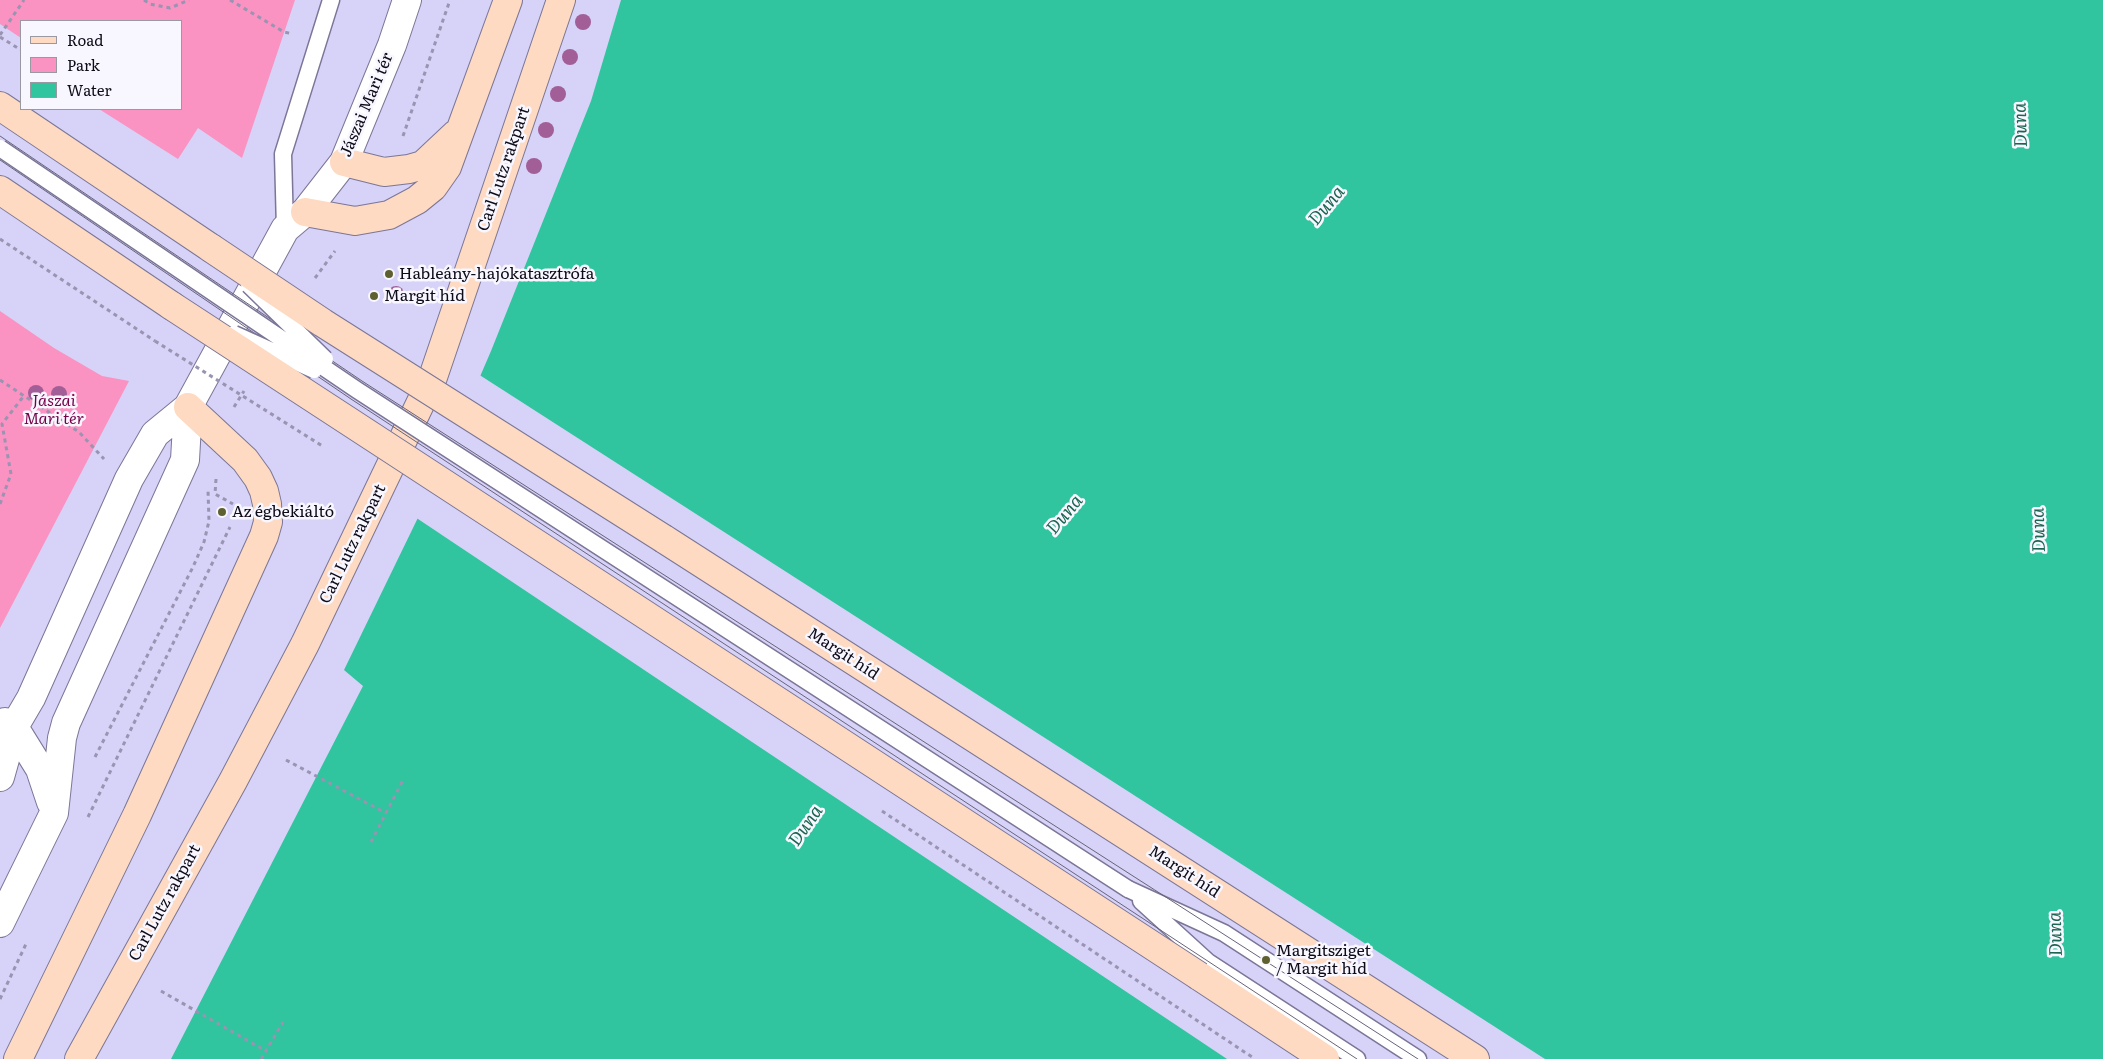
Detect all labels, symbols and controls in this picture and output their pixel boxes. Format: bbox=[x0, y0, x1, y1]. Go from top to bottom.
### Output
legend bbox=[20, 20, 182, 110]
text: Road bbox=[67, 28, 103, 51]
street label: Jászai Mari tér bbox=[336, 50, 398, 160]
text: Park bbox=[67, 53, 100, 76]
text: Water bbox=[67, 78, 112, 101]
water label: Duna bbox=[2009, 102, 2033, 148]
street label: Carl Lutz rakpart bbox=[474, 104, 534, 234]
water label: Duna bbox=[1304, 182, 1350, 230]
place label: Hableány-hajókatasztrófa bbox=[399, 264, 594, 284]
marker: Hableány-hajókatasztrófa bbox=[383, 268, 395, 280]
place label: Margit híd bbox=[384, 286, 465, 306]
marker: Margit híd bbox=[368, 290, 380, 302]
park label: Jászai Mari tér bbox=[24, 391, 84, 429]
street label: Carl Lutz rakpart bbox=[316, 481, 390, 607]
water label: Duna bbox=[1042, 491, 1088, 539]
place label: Az égbekiáltó bbox=[232, 502, 334, 522]
marker: Az égbekiáltó bbox=[216, 506, 228, 518]
water label: Duna bbox=[2027, 507, 2051, 553]
street label: Margit híd bbox=[804, 624, 882, 684]
water label: Duna bbox=[784, 801, 828, 851]
street label: Carl Lutz rakpart bbox=[125, 841, 205, 965]
street label: Margit híd bbox=[1145, 842, 1223, 902]
water label: Duna bbox=[2044, 911, 2068, 957]
place label: Margitsziget / Margit híd bbox=[1276, 941, 1371, 979]
marker: Margitsziget / Margit híd bbox=[1260, 954, 1272, 966]

